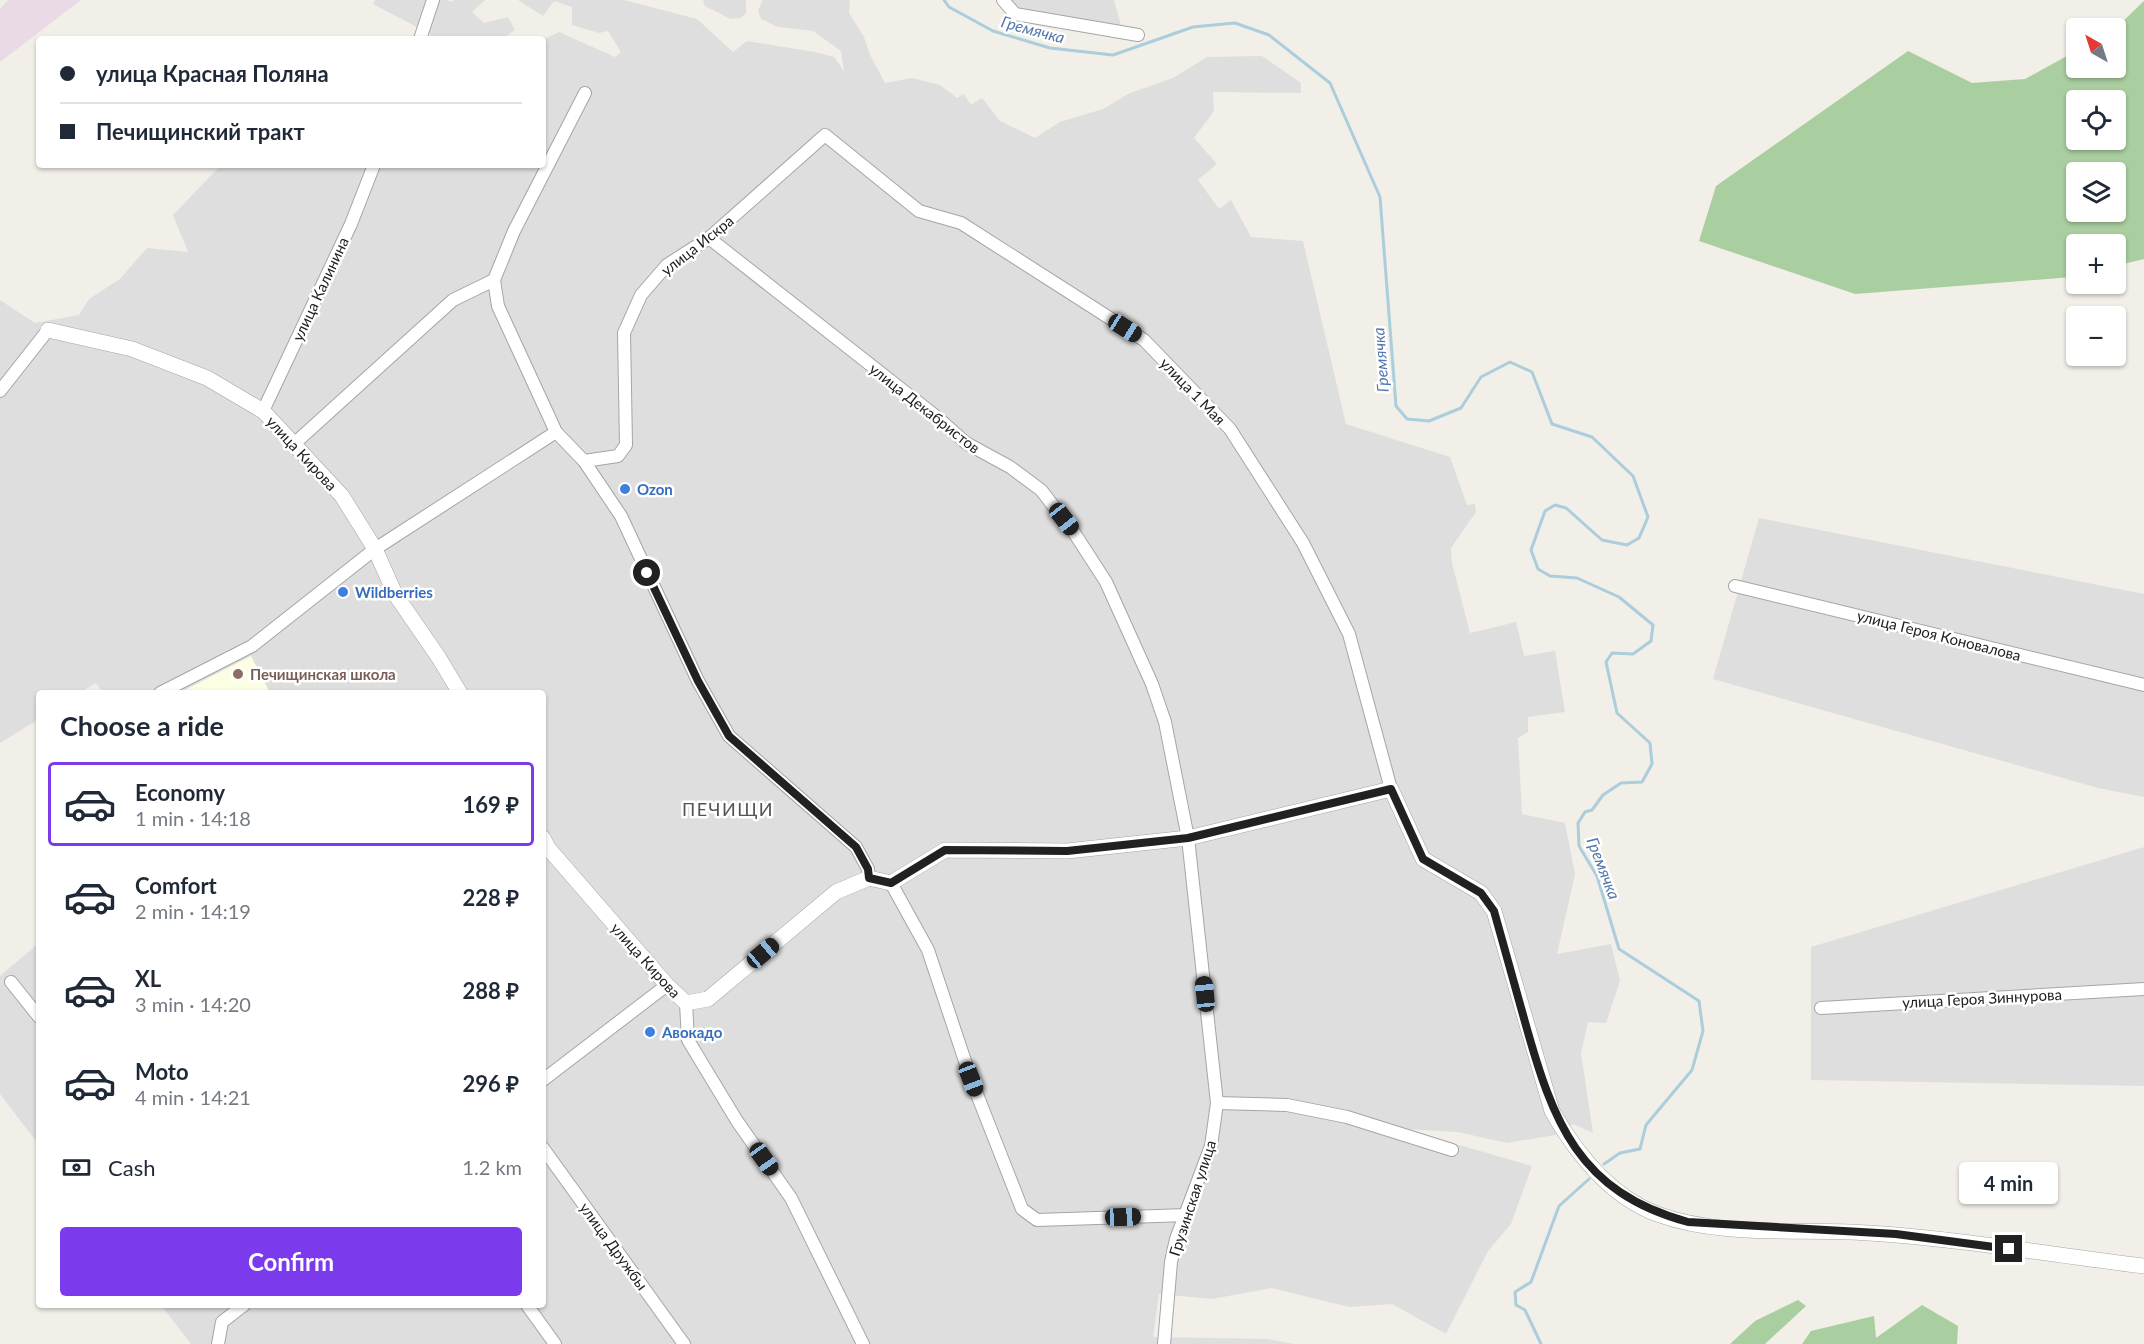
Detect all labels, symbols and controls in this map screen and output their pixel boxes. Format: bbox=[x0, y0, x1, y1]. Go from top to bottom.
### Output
water label: Гремячка bbox=[999, 11, 1067, 47]
north arrow bbox=[2066, 18, 2126, 78]
map controls bbox=[2066, 18, 2126, 366]
text: улица Красная Поляна bbox=[96, 60, 329, 87]
button: locate bbox=[2066, 90, 2126, 150]
text: Печищинский тракт bbox=[96, 118, 305, 145]
button: layers bbox=[2066, 162, 2126, 222]
street label: улица Искра bbox=[657, 211, 737, 279]
street label: улица Калинина bbox=[288, 234, 352, 344]
button: + bbox=[2066, 234, 2126, 294]
button: − bbox=[2066, 306, 2126, 366]
car bbox=[1105, 311, 1145, 345]
water label: Гремячка bbox=[1368, 327, 1392, 393]
street label: улица 1 Мая bbox=[1157, 354, 1229, 428]
street label: улица Декабристов bbox=[866, 359, 984, 457]
street label: улица Кирова bbox=[263, 412, 341, 494]
place label: Ozon bbox=[637, 480, 673, 498]
marker: Ozon bbox=[618, 482, 632, 496]
car bbox=[1046, 499, 1082, 539]
route start bbox=[633, 559, 660, 586]
place label: Wildberries bbox=[355, 583, 433, 601]
marker: Wildberries bbox=[336, 585, 350, 599]
street label: улица Героя Коновалова bbox=[1855, 606, 2023, 664]
place label: Печищинская школа bbox=[250, 665, 396, 683]
marker: Печищинская школа bbox=[231, 667, 245, 681]
text: Choose a ride bbox=[60, 709, 224, 742]
icon: car bbox=[63, 777, 117, 831]
text: Economy bbox=[135, 779, 225, 806]
text: 169 ₽ bbox=[463, 791, 519, 818]
district label: ПЕЧИЩИ bbox=[682, 798, 774, 820]
text: 1 min · 14:18 bbox=[135, 806, 251, 830]
water label: Гремячка bbox=[1583, 834, 1625, 902]
icon: car bbox=[63, 870, 117, 924]
text: Comfort bbox=[135, 872, 217, 899]
text: 228 ₽ bbox=[463, 884, 519, 911]
text: 2 min · 14:19 bbox=[135, 899, 251, 923]
street label: улица Кирова bbox=[607, 919, 685, 1001]
car bbox=[743, 935, 783, 971]
icon: car bbox=[63, 963, 117, 1017]
text: XL bbox=[135, 965, 161, 992]
car bbox=[1194, 975, 1216, 1013]
text: 288 ₽ bbox=[463, 977, 519, 1004]
street label: улица Героя Зиннурова bbox=[1902, 985, 2062, 1011]
text: 3 min · 14:20 bbox=[135, 992, 251, 1016]
place label: Авокадо bbox=[661, 1023, 723, 1041]
marker: Авокадо bbox=[643, 1025, 657, 1039]
icon: car bbox=[63, 1056, 117, 1110]
text: Moto bbox=[135, 1058, 189, 1085]
car bbox=[956, 1059, 986, 1099]
text: 296 ₽ bbox=[463, 1070, 519, 1097]
text: 4 min · 14:21 bbox=[135, 1085, 251, 1109]
street label: Грузинская улица bbox=[1165, 1138, 1219, 1258]
car bbox=[746, 1139, 782, 1179]
icon: cash bbox=[60, 1151, 93, 1184]
text: Cash bbox=[108, 1154, 155, 1181]
text: 1.2 km bbox=[462, 1155, 522, 1179]
callout: 4 min bbox=[1960, 1162, 2058, 1204]
text: 4 min bbox=[1984, 1171, 2033, 1195]
street label: улица Дружбы bbox=[576, 1199, 652, 1293]
car bbox=[1105, 1207, 1141, 1227]
button: Confirm bbox=[60, 1227, 522, 1296]
route end bbox=[1995, 1235, 2022, 1262]

